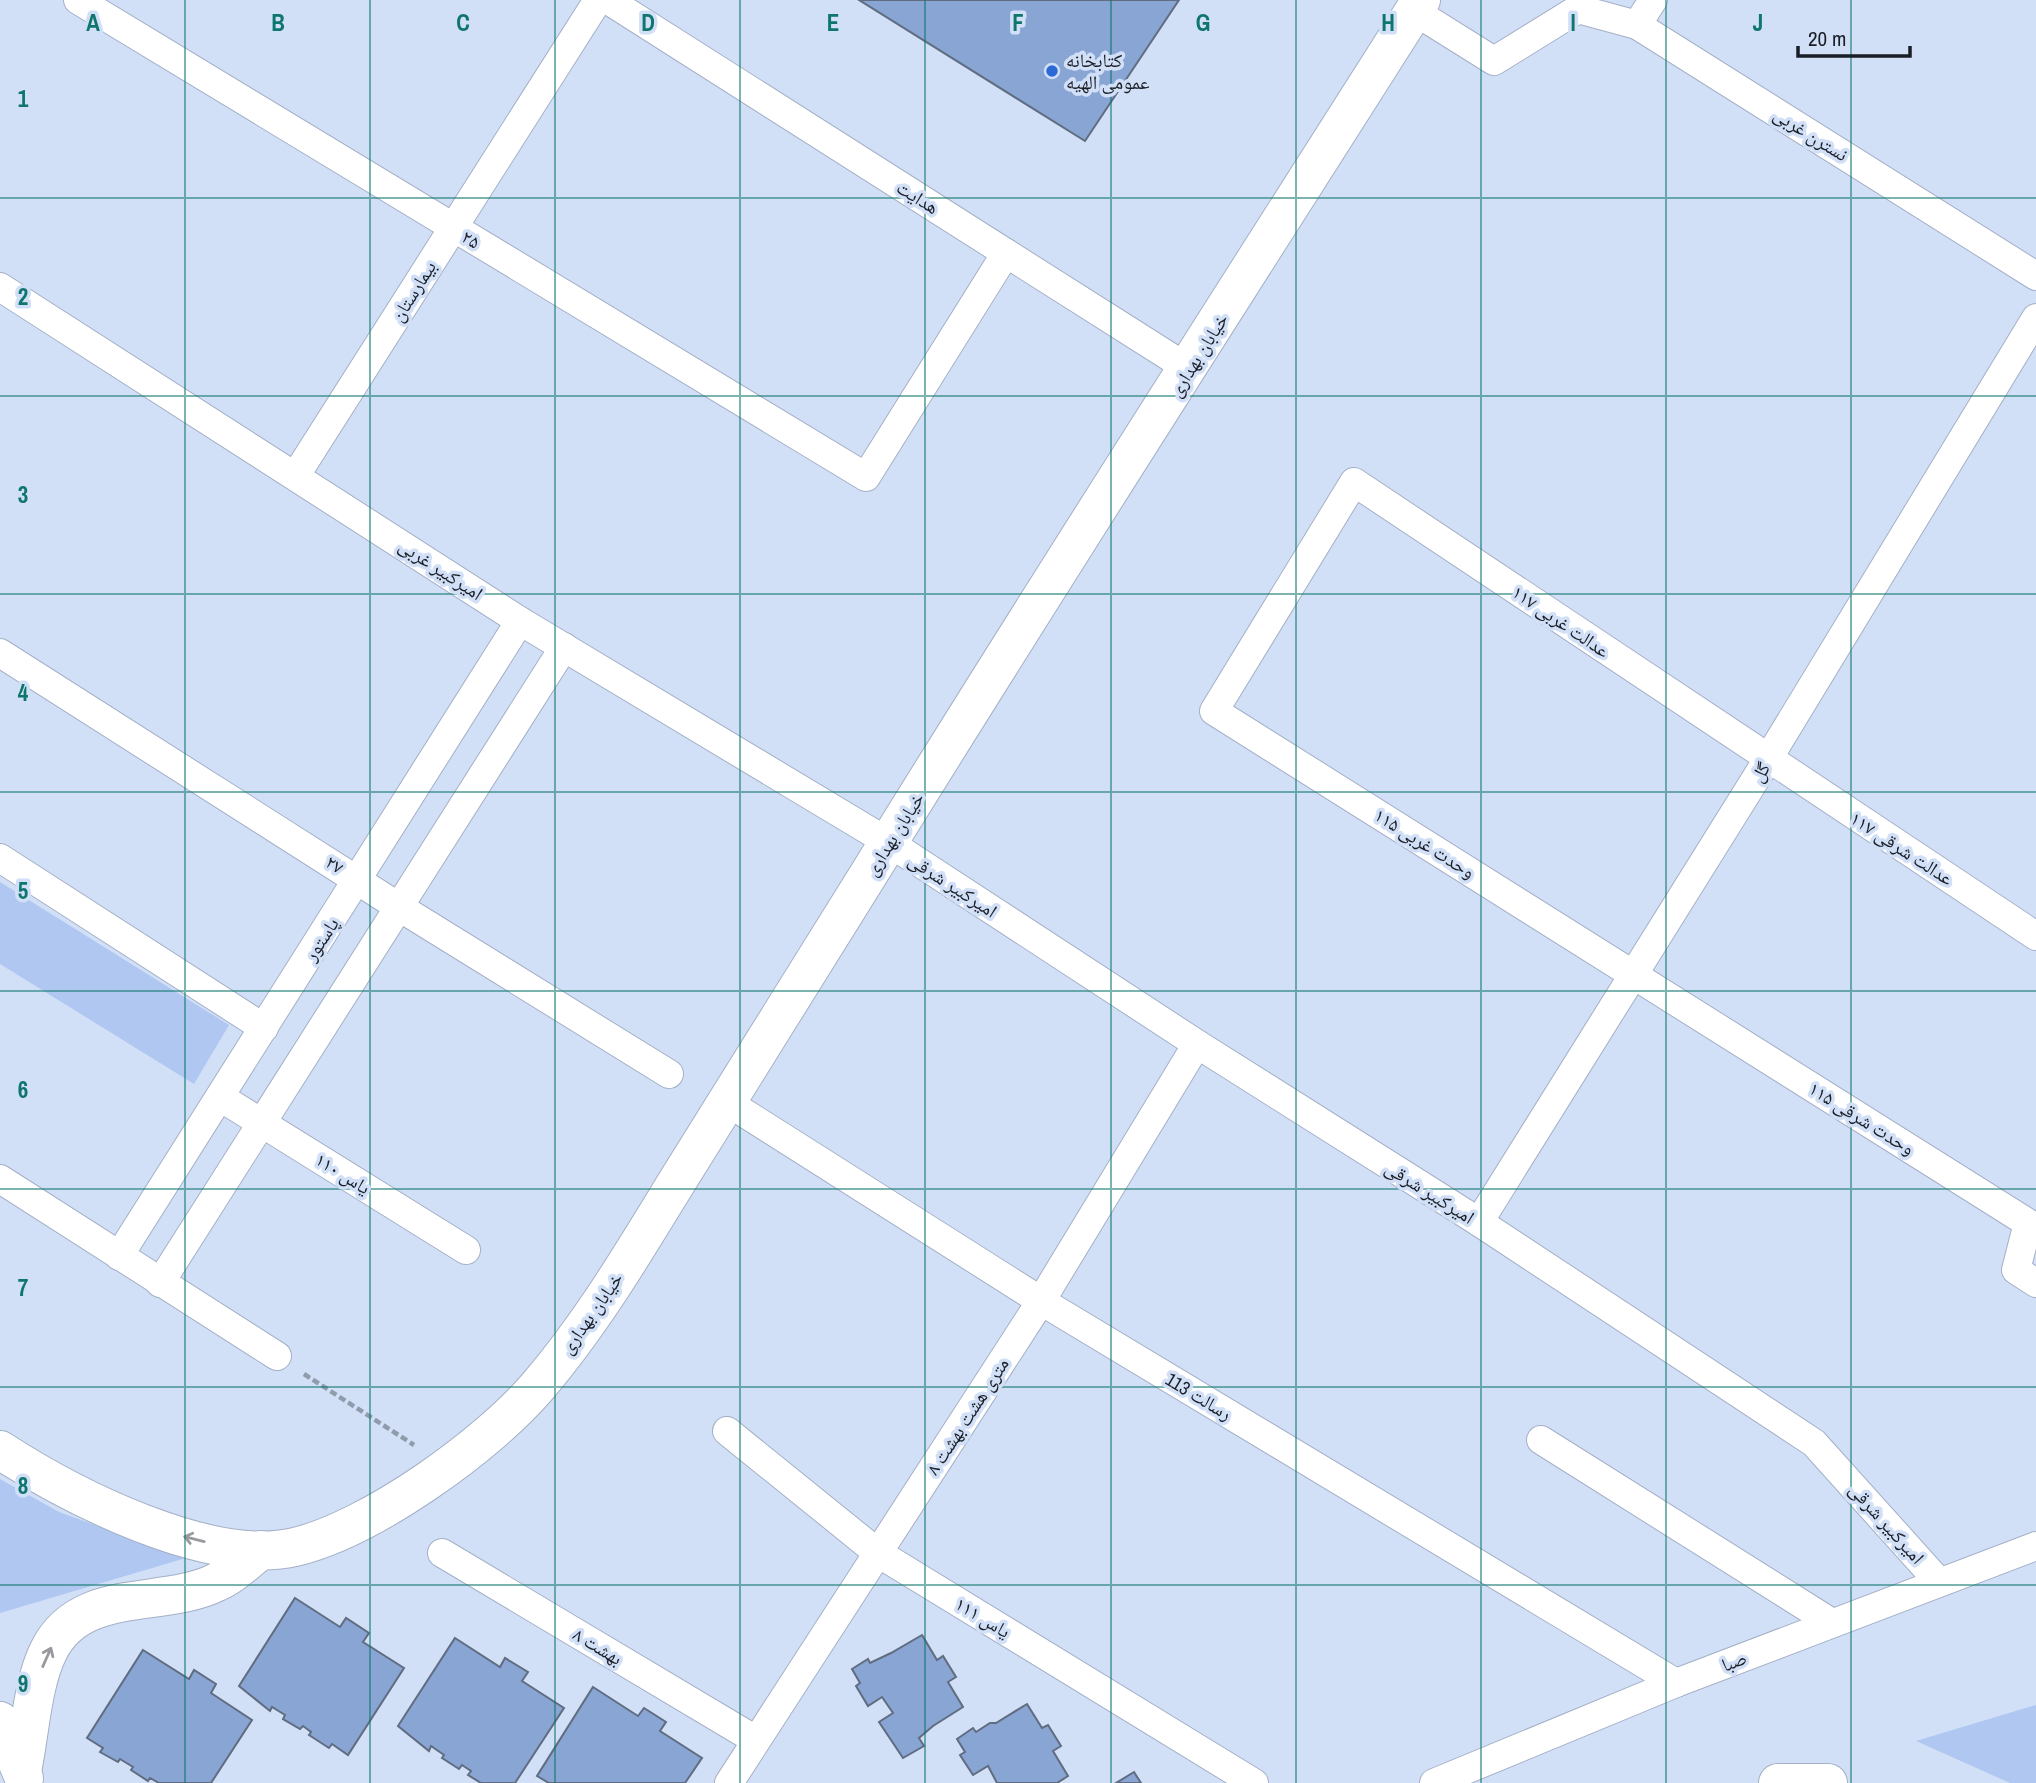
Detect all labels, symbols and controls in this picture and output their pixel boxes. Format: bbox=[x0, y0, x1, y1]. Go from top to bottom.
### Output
text: A bbox=[86, 7, 100, 38]
text: B bbox=[271, 7, 285, 38]
text: C bbox=[456, 7, 470, 38]
text: D bbox=[641, 7, 655, 38]
text: E bbox=[827, 7, 839, 38]
text: F bbox=[1012, 7, 1024, 38]
text: G bbox=[1196, 7, 1210, 38]
text: H bbox=[1381, 7, 1395, 38]
text: I bbox=[1570, 7, 1576, 38]
text: J bbox=[1753, 7, 1763, 38]
scale bar bbox=[1798, 14, 1910, 58]
text: 20 m bbox=[1808, 24, 1846, 53]
place label: کتابخانه عمومی الهیه bbox=[1066, 47, 1150, 95]
marker: کتابخانه عمومی الهیه bbox=[1044, 63, 1060, 79]
text: 1 bbox=[18, 83, 29, 114]
street label: نسترن غربی bbox=[1769, 101, 1853, 167]
street label: هدایت bbox=[892, 174, 944, 220]
street label: ۲۵ bbox=[457, 223, 485, 255]
street label: بیمارستان bbox=[384, 256, 442, 326]
text: 2 bbox=[18, 281, 28, 312]
street label: خیابان بهداری bbox=[1162, 308, 1234, 402]
text: 3 bbox=[18, 479, 28, 510]
street label: امیرکبیر غربی bbox=[394, 532, 488, 606]
street label: ۱۱۷ عدالت غربی bbox=[1507, 579, 1615, 663]
text: 4 bbox=[18, 677, 29, 708]
street label: گل bbox=[1744, 757, 1776, 787]
street label: خیابان بهداری bbox=[858, 787, 930, 881]
street label: ۱۱۵ وحدت غربی bbox=[1370, 802, 1480, 884]
street label: ۱۱۷ عدالت شرقی bbox=[1845, 805, 1959, 891]
street label: امیرکبیر شرقی bbox=[903, 847, 1003, 923]
street label: ۲۷ bbox=[321, 848, 350, 880]
text: 5 bbox=[18, 875, 28, 906]
street label: پاستور bbox=[297, 912, 345, 967]
text: 6 bbox=[18, 1074, 28, 1105]
street label: ۱۱۵ وحدت شرقی bbox=[1804, 1075, 1920, 1161]
street label: یاس ۱۱۰ bbox=[310, 1146, 376, 1200]
street label: امیرکبیر شرقی bbox=[1380, 1154, 1480, 1230]
street label: خیابان بهداری bbox=[553, 1267, 629, 1359]
text: 7 bbox=[18, 1272, 28, 1303]
street label: ۸ متری هشت بهشت bbox=[919, 1352, 1015, 1480]
street label: رسالت 113 bbox=[1161, 1366, 1237, 1426]
text: 8 bbox=[18, 1470, 28, 1501]
street label: امیرکبیر شرقی bbox=[1843, 1477, 1931, 1569]
one-way arrow bbox=[183, 1532, 206, 1545]
street label: یاس ۱۱۱ bbox=[950, 1590, 1016, 1644]
street label: ۸ بهشت bbox=[568, 1621, 628, 1671]
street label: صبا bbox=[1718, 1644, 1750, 1678]
one-way arrow bbox=[41, 1647, 54, 1668]
text: 9 bbox=[18, 1668, 28, 1699]

